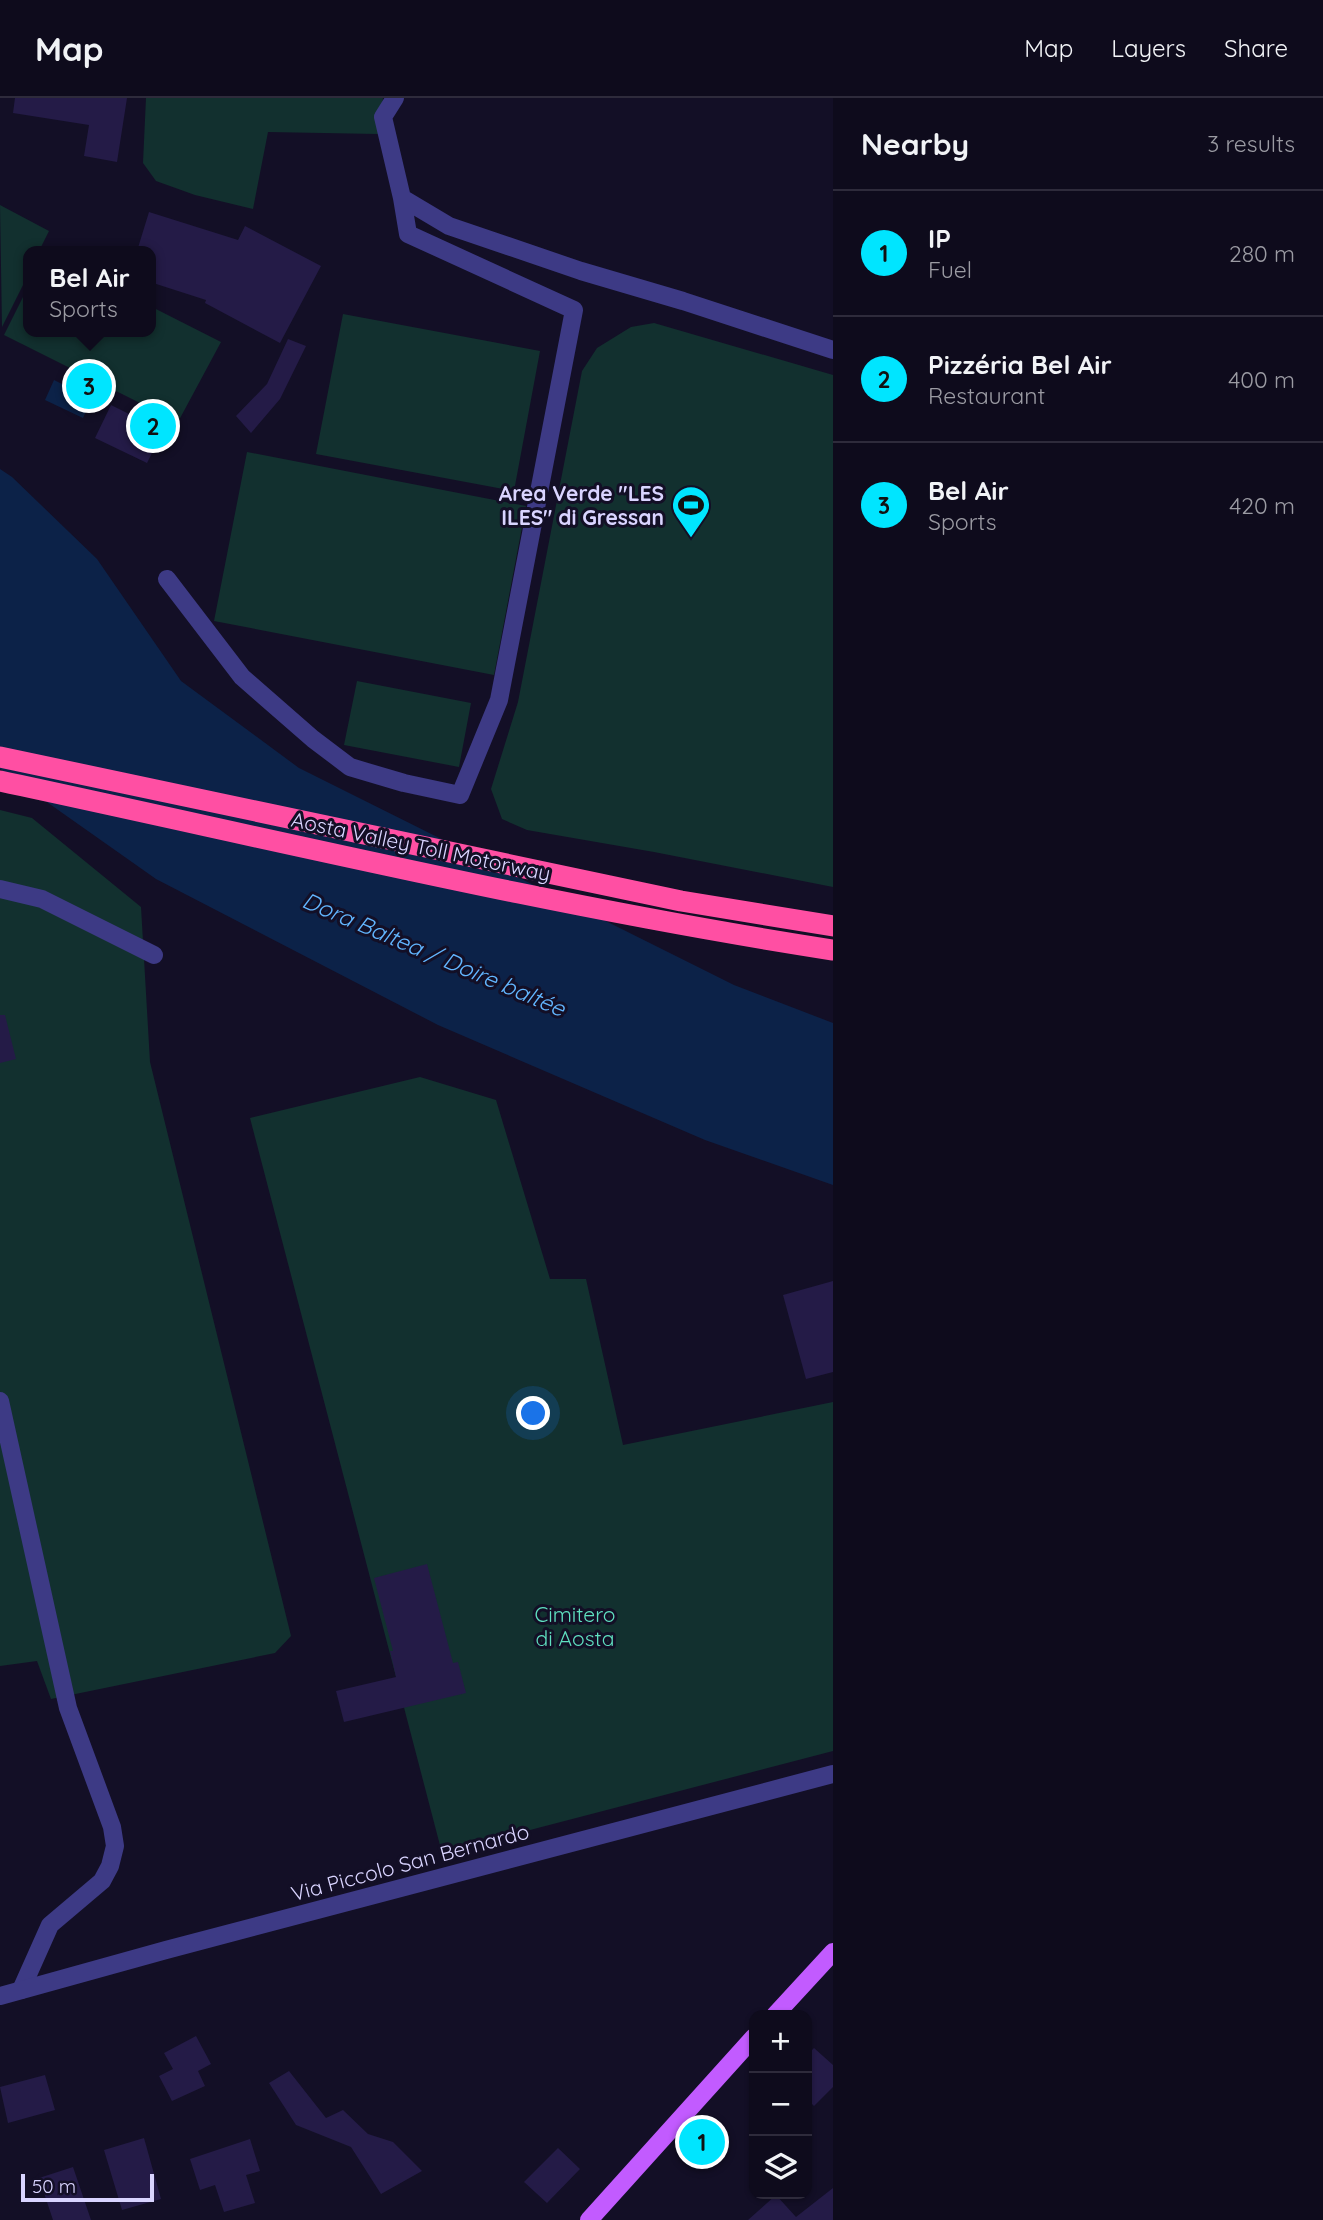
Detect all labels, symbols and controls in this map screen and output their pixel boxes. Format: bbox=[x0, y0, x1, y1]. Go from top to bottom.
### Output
text: Map bbox=[35, 28, 103, 69]
text: Map bbox=[1024, 33, 1073, 63]
text: Layers bbox=[1111, 33, 1186, 63]
text: Share bbox=[1224, 33, 1288, 63]
text: Nearby bbox=[861, 125, 969, 163]
text: 3 results bbox=[1207, 129, 1295, 158]
text: IP bbox=[928, 222, 951, 255]
text: 1 bbox=[880, 239, 888, 268]
text: 280 m bbox=[1229, 239, 1295, 268]
popup bbox=[23, 246, 156, 337]
text: Fuel bbox=[928, 255, 972, 284]
text: Bel Air bbox=[49, 261, 130, 294]
text: Sports bbox=[49, 294, 118, 323]
text: Pizzéria Bel Air bbox=[928, 348, 1112, 381]
pin: 3 bbox=[66, 360, 112, 412]
text: 2 bbox=[877, 365, 891, 394]
text: 400 m bbox=[1228, 365, 1295, 394]
text: Restaurant bbox=[928, 381, 1045, 410]
pin: 2 bbox=[130, 400, 176, 452]
text: Bel Air bbox=[928, 474, 1009, 507]
place label: Area Verde "LES ILES" di Gressan bbox=[499, 480, 664, 530]
sports icon: Area Verde "LES ILES" di Gressan bbox=[670, 484, 712, 539]
text: 3 bbox=[878, 491, 890, 520]
text: 420 m bbox=[1229, 491, 1295, 520]
text: Sports bbox=[928, 507, 997, 536]
street label: Aosta Valley Toll Motorway bbox=[289, 806, 553, 886]
water label: Dora Baltea / Doire baltée bbox=[298, 885, 571, 1023]
your location bbox=[516, 1396, 550, 1430]
park label: Cimitero di Aosta bbox=[534, 1601, 616, 1651]
street label: Via Piccolo San Bernardo bbox=[288, 1818, 532, 1906]
map controls bbox=[749, 2010, 812, 2199]
button: + bbox=[749, 2010, 812, 2073]
button: − bbox=[749, 2073, 812, 2136]
pin: 1 bbox=[679, 2116, 725, 2168]
button: layers bbox=[749, 2136, 812, 2199]
scale bar bbox=[21, 2171, 154, 2203]
text: 50 m bbox=[32, 2174, 76, 2198]

